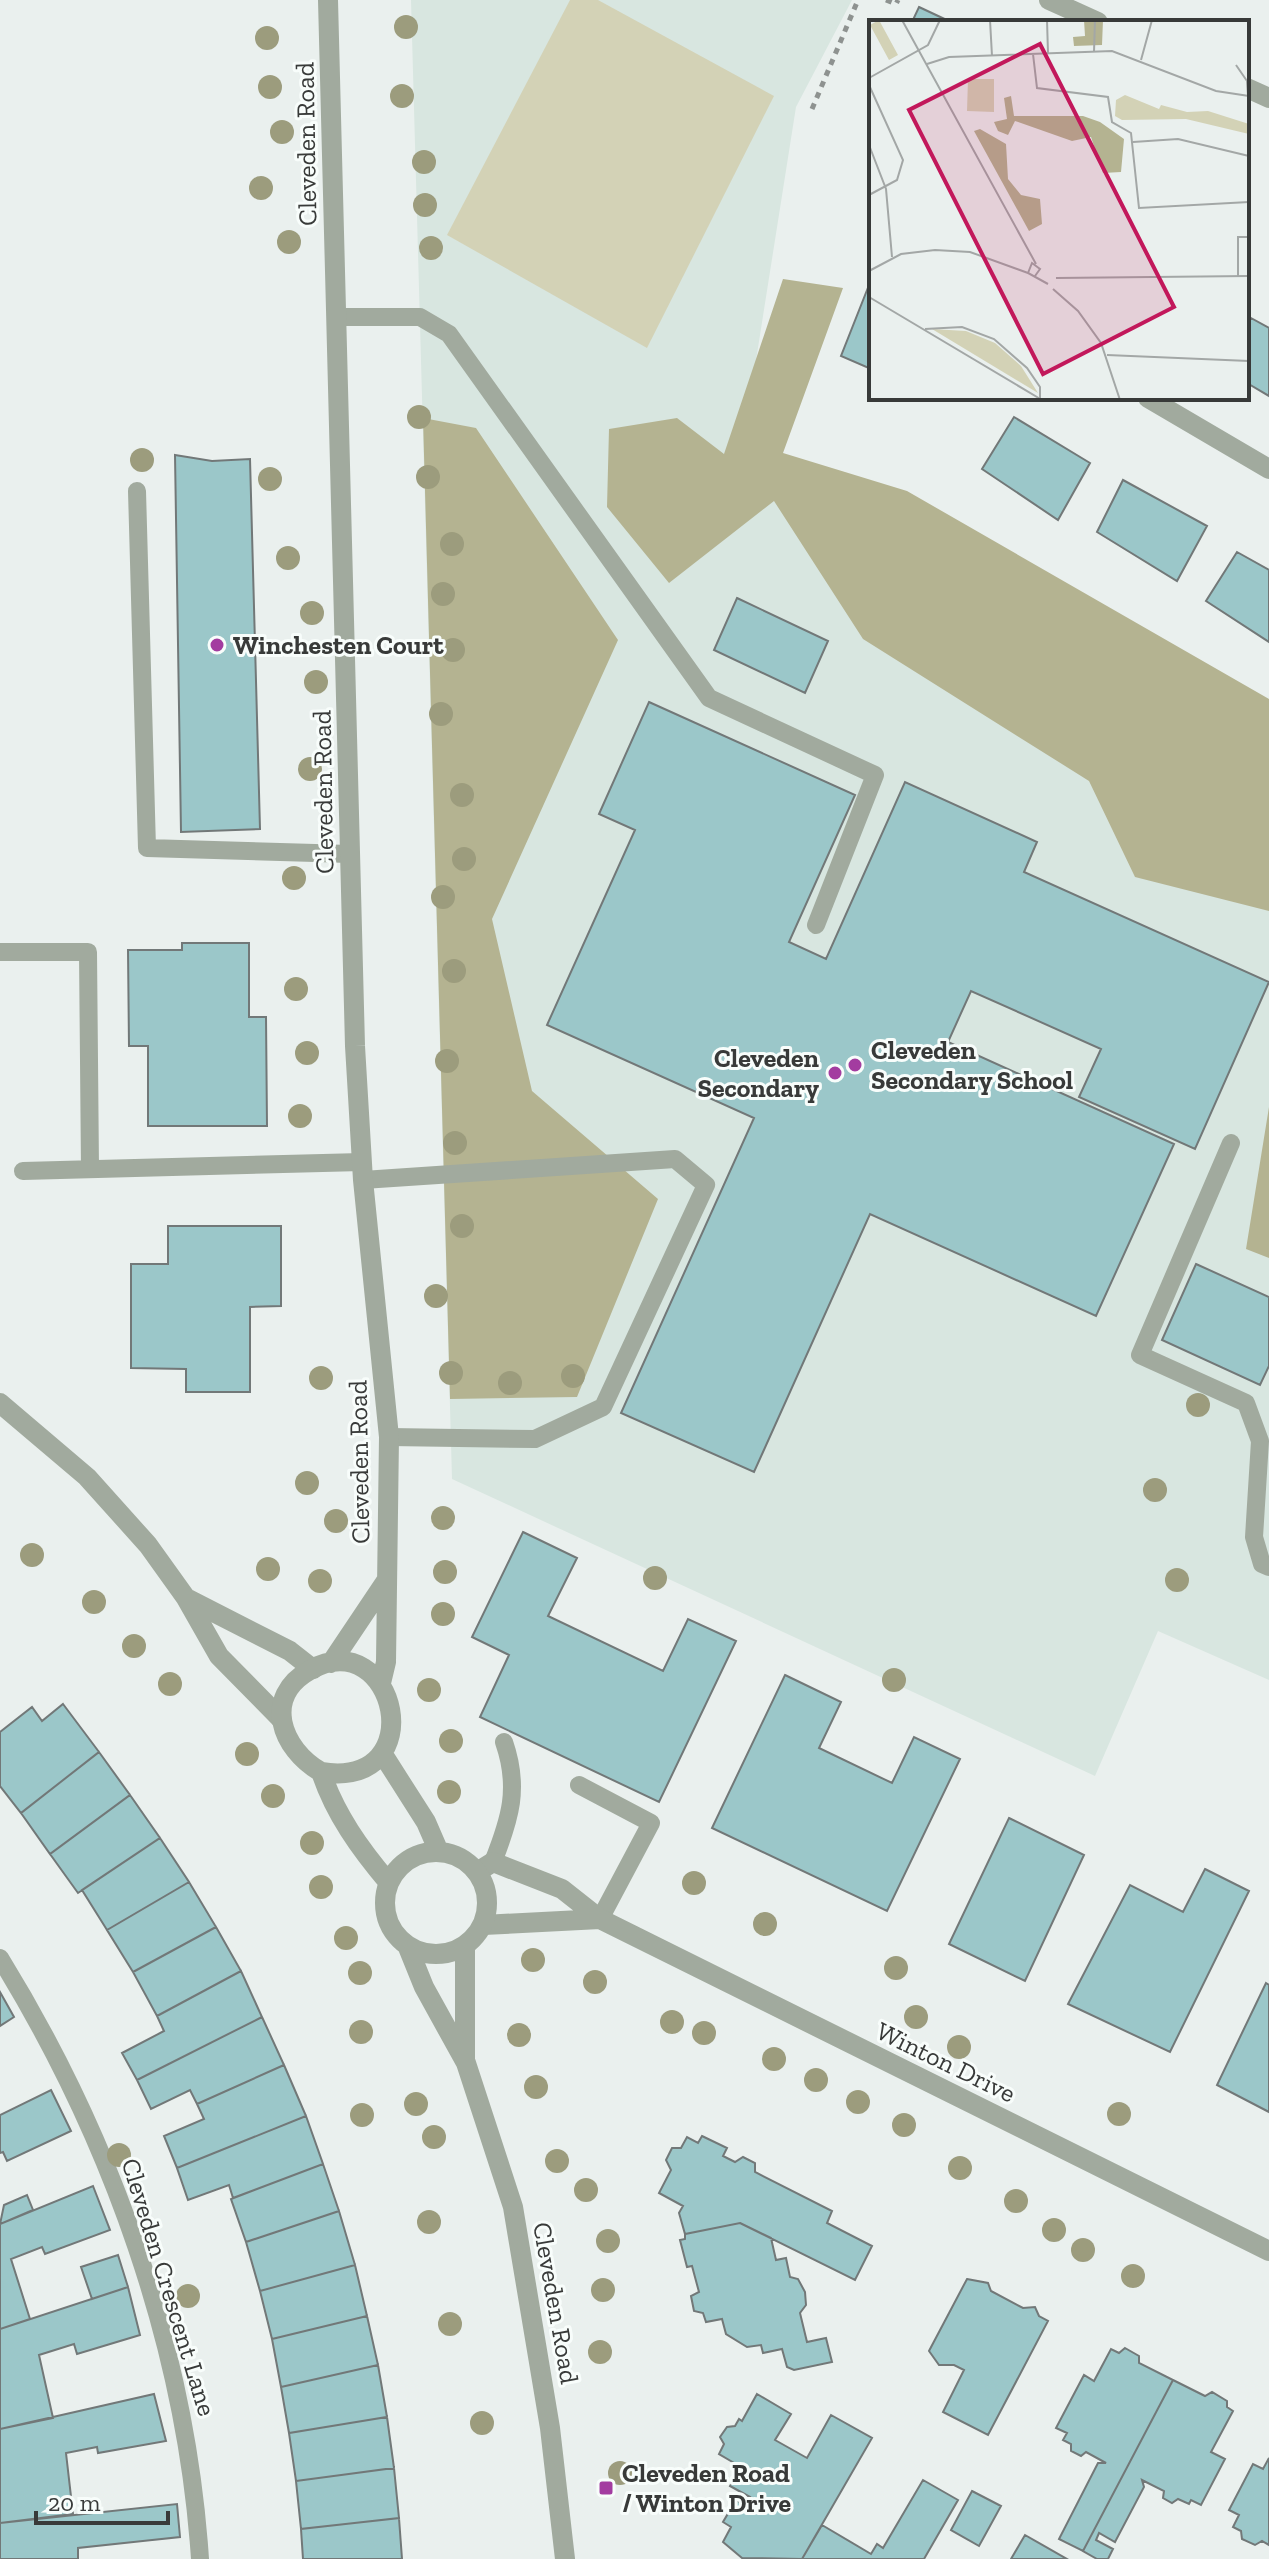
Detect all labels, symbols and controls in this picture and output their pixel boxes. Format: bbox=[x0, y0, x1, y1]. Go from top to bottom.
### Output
inset map bbox=[869, 20, 1249, 400]
street label: Cleveden Road bbox=[289, 62, 323, 226]
place label: Winchesten Court bbox=[233, 629, 444, 661]
marker: Winchesten Court bbox=[208, 636, 226, 654]
street label: Cleveden Road bbox=[306, 710, 340, 874]
place label: Cleveden Secondary School bbox=[871, 1034, 1073, 1096]
place label: Cleveden Secondary bbox=[697, 1042, 820, 1104]
marker: Cleveden Secondary School bbox=[846, 1056, 864, 1074]
marker: Cleveden Secondary bbox=[826, 1064, 844, 1082]
street label: Cleveden Road bbox=[342, 1380, 376, 1544]
street label: Winton Drive bbox=[871, 2015, 1021, 2109]
street label: Cleveden Crescent Lane bbox=[115, 2154, 223, 2420]
street label: Cleveden Road bbox=[526, 2220, 586, 2386]
place label: Cleveden Road / Winton Drive bbox=[622, 2457, 792, 2519]
scale bar bbox=[36, 2475, 168, 2525]
marker: Cleveden Road / Winton Drive bbox=[597, 2479, 615, 2497]
text: 20 m bbox=[48, 2488, 101, 2517]

